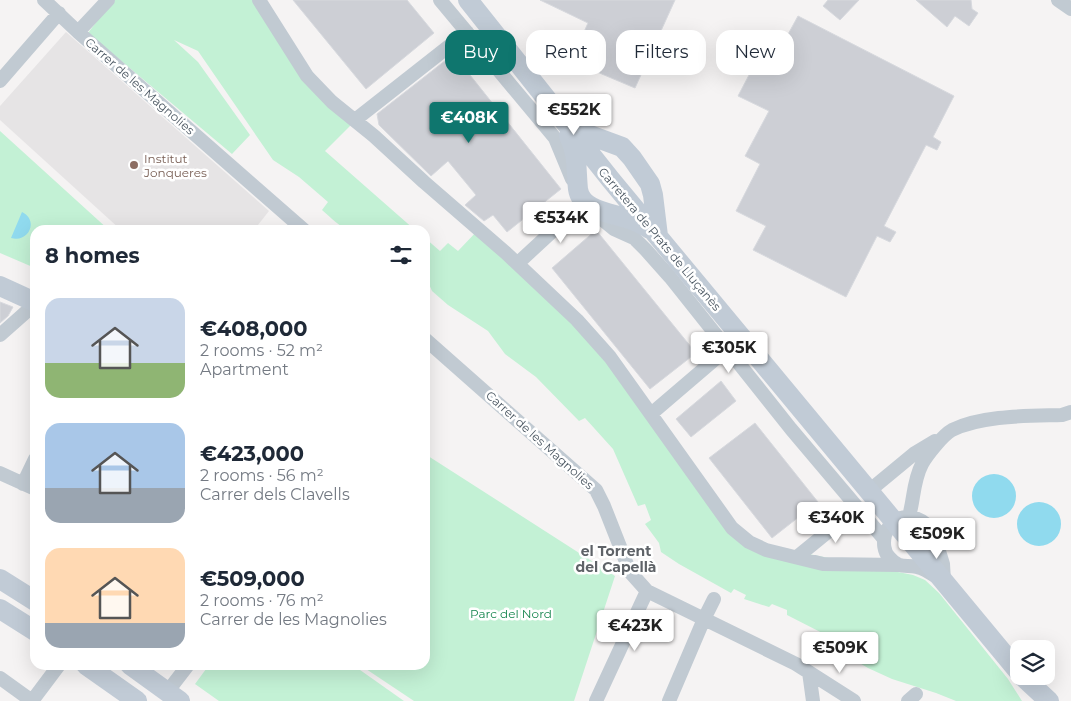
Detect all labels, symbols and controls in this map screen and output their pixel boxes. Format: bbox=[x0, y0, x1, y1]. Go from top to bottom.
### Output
chip: Buy bbox=[445, 30, 516, 75]
chip: Rent bbox=[526, 30, 606, 75]
chip: Filters bbox=[616, 30, 706, 75]
chip: New bbox=[716, 30, 794, 75]
street label: Carrer de les Magnolies bbox=[82, 34, 198, 138]
pin: €552K bbox=[539, 94, 609, 136]
text: €552K bbox=[548, 100, 600, 119]
pin: €408K bbox=[434, 102, 504, 144]
text: €408K bbox=[440, 108, 498, 127]
place label: Institut Jonqueres bbox=[143, 151, 207, 180]
marker: Institut Jonqueres bbox=[128, 159, 140, 171]
street label: Carretera de Prats de Lluçanès bbox=[596, 164, 725, 314]
pin: €534K bbox=[526, 202, 596, 244]
text: €534K bbox=[534, 208, 588, 227]
icon: filters bbox=[387, 241, 415, 269]
text: 8 homes bbox=[45, 243, 140, 268]
text: €408,000 bbox=[200, 316, 308, 341]
icon: home bbox=[85, 318, 145, 378]
pin: €305K bbox=[694, 332, 764, 374]
text: €305K bbox=[702, 338, 756, 357]
text: 2 rooms · 52 m² bbox=[200, 341, 323, 360]
text: Apartment bbox=[200, 360, 289, 379]
street label: Carrer de les Magnolies bbox=[483, 388, 597, 493]
text: €423,000 bbox=[200, 441, 304, 466]
icon: home bbox=[85, 443, 145, 503]
text: 2 rooms · 56 m² bbox=[200, 466, 324, 485]
text: Carrer dels Clavells bbox=[200, 485, 350, 504]
pin: €340K bbox=[801, 502, 871, 544]
text: €340K bbox=[808, 508, 864, 527]
pin: €509K bbox=[902, 518, 972, 560]
text: €509K bbox=[909, 524, 965, 543]
district label: el Torrent del Capellà bbox=[576, 542, 656, 576]
text: €509,000 bbox=[200, 566, 305, 591]
icon: home bbox=[85, 568, 145, 628]
text: 2 rooms · 76 m² bbox=[200, 591, 324, 610]
park label: Parc del Nord bbox=[470, 606, 552, 621]
text: Carrer de les Magnolies bbox=[200, 610, 387, 629]
pin: €423K bbox=[600, 610, 670, 652]
text: €423K bbox=[608, 616, 662, 635]
pin: €509K bbox=[805, 632, 875, 674]
text: €509K bbox=[812, 638, 868, 657]
map controls bbox=[1010, 640, 1055, 685]
button: layers bbox=[1010, 640, 1055, 685]

